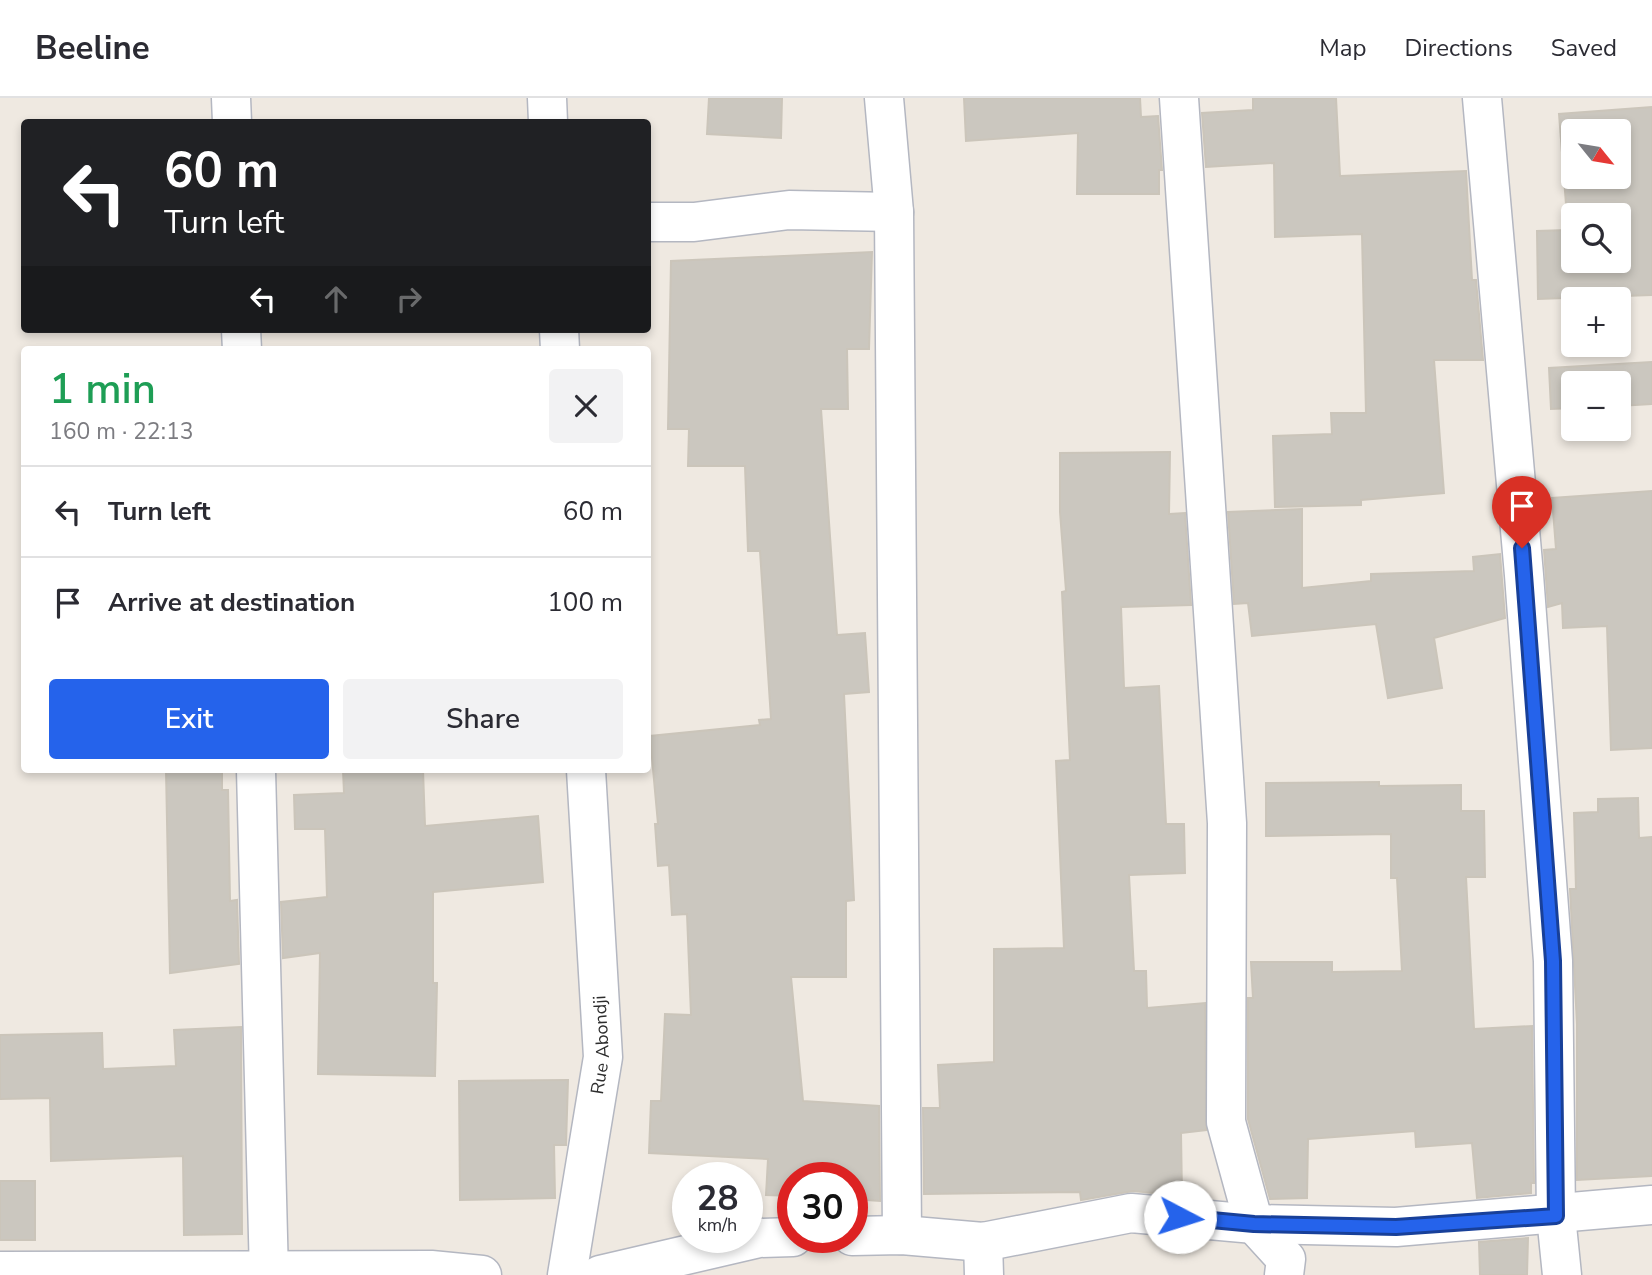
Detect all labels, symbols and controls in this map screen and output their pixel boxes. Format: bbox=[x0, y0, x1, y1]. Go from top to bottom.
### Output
text: Beeline bbox=[35, 26, 150, 71]
text: Map bbox=[1319, 32, 1366, 64]
text: Directions bbox=[1404, 32, 1513, 64]
text: Saved bbox=[1551, 32, 1617, 64]
north arrow bbox=[1561, 119, 1631, 189]
map controls bbox=[1561, 119, 1631, 441]
text: 60 m bbox=[164, 137, 279, 204]
icon: left bbox=[49, 147, 140, 238]
text: Turn left bbox=[164, 201, 284, 244]
button: search bbox=[1561, 203, 1631, 273]
icon: left bbox=[244, 280, 282, 318]
icon: ahead bbox=[317, 280, 355, 318]
icon: right bbox=[390, 280, 428, 318]
button: + bbox=[1561, 287, 1631, 357]
text: 1 min bbox=[49, 361, 156, 418]
button: close bbox=[549, 369, 623, 443]
button: − bbox=[1561, 371, 1631, 441]
text: 160 m · 22:13 bbox=[49, 416, 194, 447]
pin bbox=[1492, 476, 1552, 548]
icon: arrive bbox=[1503, 487, 1541, 525]
icon: left bbox=[49, 493, 87, 531]
text: Turn left bbox=[108, 494, 211, 529]
text: 60 m bbox=[563, 494, 623, 529]
icon: arrive bbox=[49, 584, 87, 622]
text: Arrive at destination bbox=[108, 585, 355, 620]
text: 100 m bbox=[547, 585, 623, 620]
button: Exit bbox=[49, 679, 329, 759]
button: Share bbox=[343, 679, 623, 759]
street label: Rue Abondji bbox=[585, 995, 615, 1096]
speed limit sign: 30 bbox=[777, 1162, 868, 1253]
text: 28 bbox=[696, 1175, 739, 1222]
position arrow bbox=[1143, 1180, 1217, 1254]
text: km/h bbox=[698, 1213, 737, 1237]

